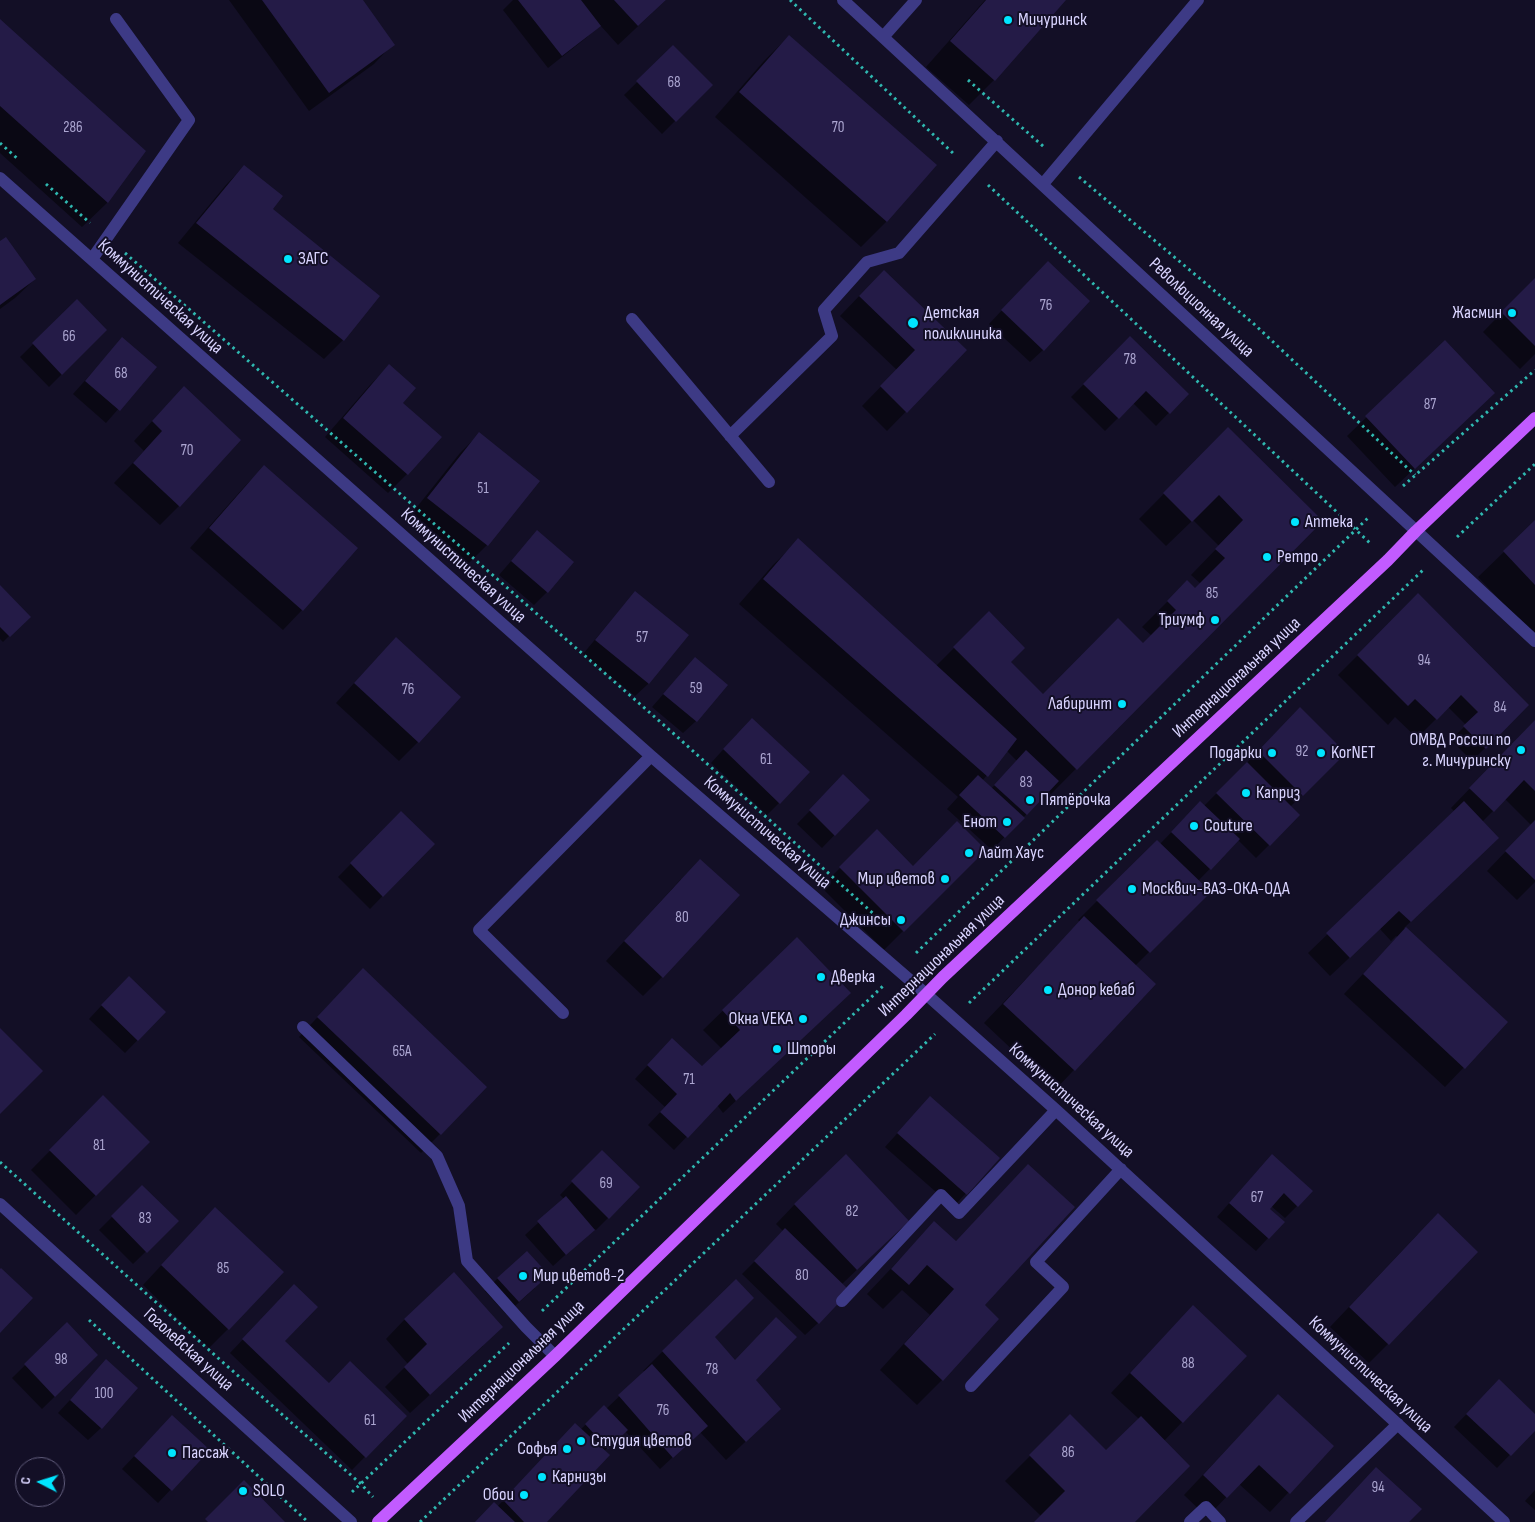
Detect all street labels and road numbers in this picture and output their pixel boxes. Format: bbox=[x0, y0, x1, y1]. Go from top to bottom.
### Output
street label: Коммунистическая улица bbox=[93, 235, 227, 359]
street label: Революционная улица bbox=[1144, 254, 1258, 362]
street label: Коммунистическая улица bbox=[396, 504, 530, 628]
street label: Интернациональная улица bbox=[1169, 613, 1305, 743]
street label: Коммунистическая улица bbox=[699, 772, 835, 894]
street label: Интернациональная улица bbox=[874, 890, 1010, 1022]
street label: Коммунистическая улица bbox=[1004, 1039, 1138, 1163]
street label: Интернациональная улица bbox=[454, 1296, 590, 1428]
street label: Гоголевская улица bbox=[138, 1304, 238, 1396]
street label: Коммунистическая улица bbox=[1304, 1312, 1436, 1438]

